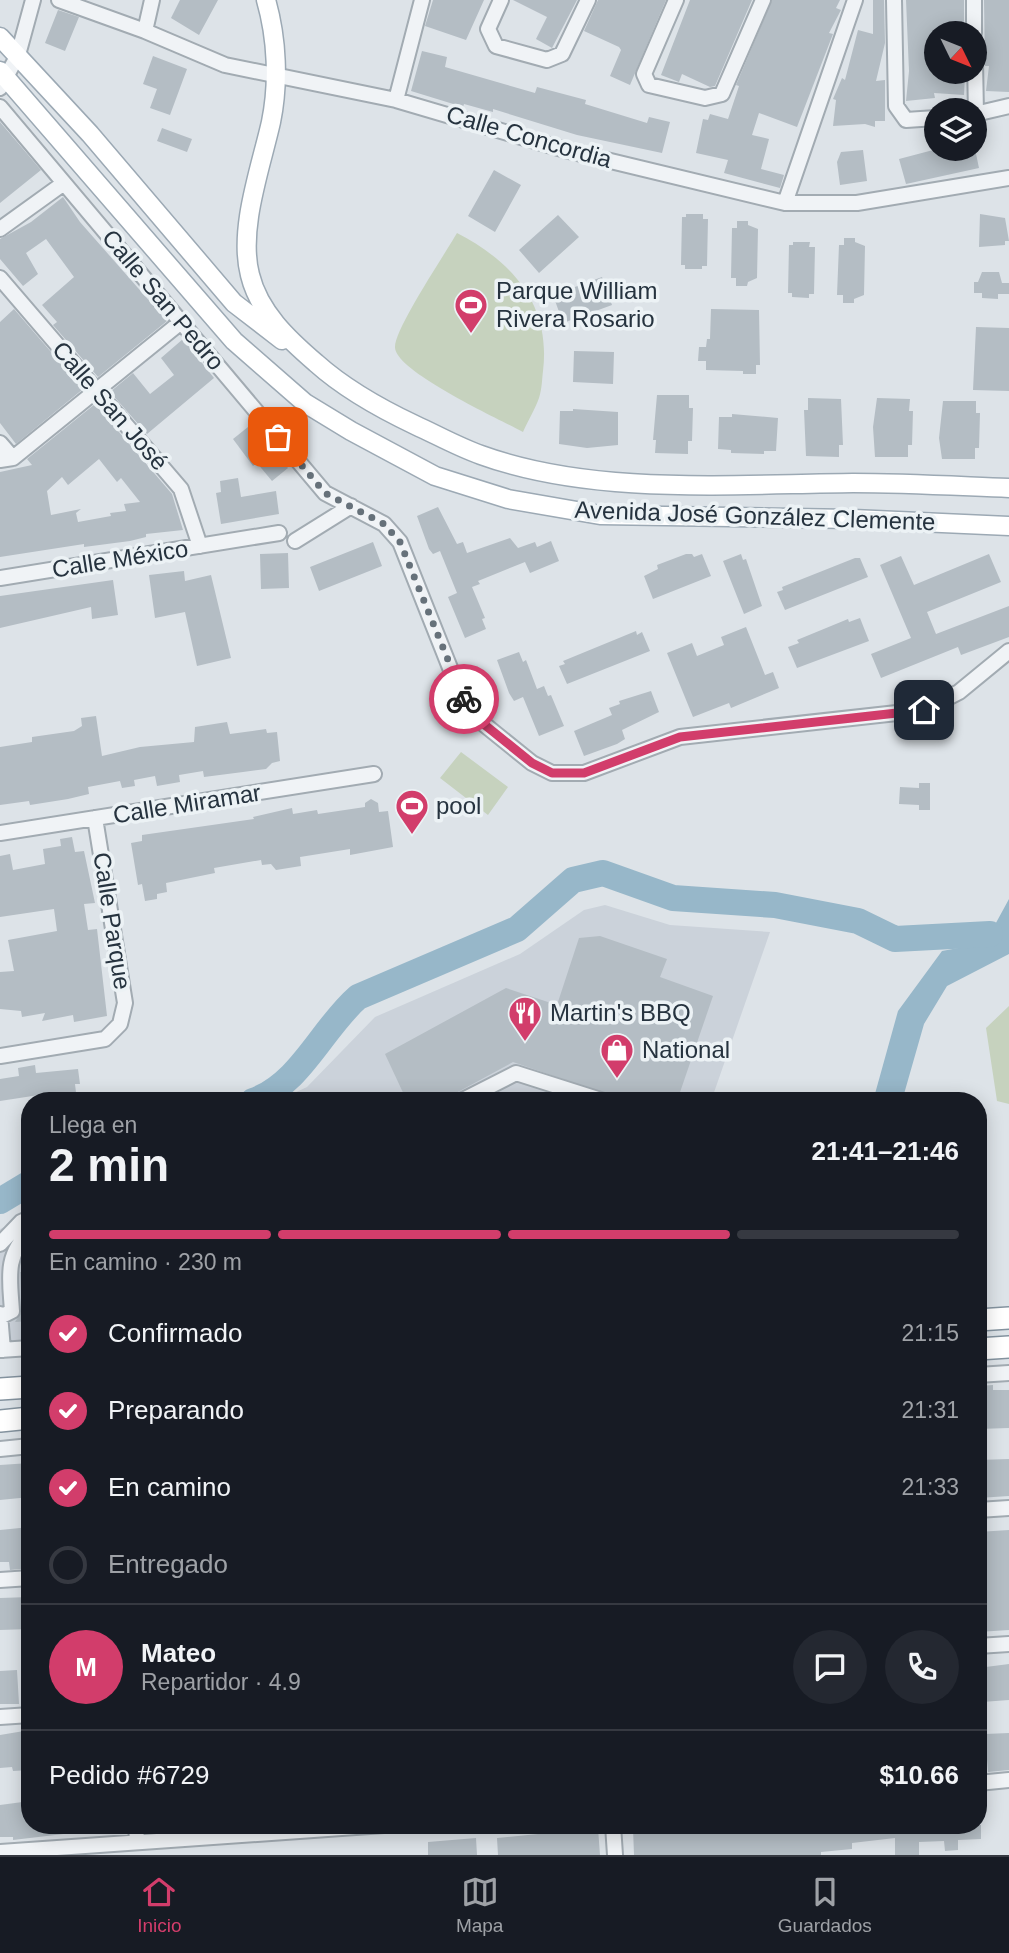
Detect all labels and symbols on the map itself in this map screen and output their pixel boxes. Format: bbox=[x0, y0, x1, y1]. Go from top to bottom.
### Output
north arrow bbox=[924, 21, 987, 84]
street label: Calle Concordia bbox=[443, 100, 616, 173]
street label: Calle San Pedro bbox=[97, 224, 230, 375]
place label: Parque William Rivera Rosario bbox=[496, 277, 657, 332]
sports icon: Parque William Rivera Rosario bbox=[452, 286, 490, 335]
street label: Calle San José bbox=[47, 336, 174, 475]
pin bbox=[248, 407, 308, 467]
street label: Avenida José González Clemente bbox=[574, 496, 936, 535]
street label: Calle México bbox=[50, 534, 190, 583]
courier bbox=[429, 664, 499, 734]
pin bbox=[894, 680, 954, 740]
street label: Calle Miramar bbox=[111, 778, 263, 829]
sports icon: pool bbox=[393, 787, 431, 836]
place label: pool bbox=[436, 792, 481, 819]
street label: Calle Parque bbox=[88, 850, 137, 992]
restaurant icon: Martin's BBQ bbox=[506, 994, 544, 1043]
place label: Martin's BBQ bbox=[550, 999, 691, 1026]
shop icon: National bbox=[598, 1031, 636, 1080]
place label: National bbox=[642, 1036, 730, 1063]

